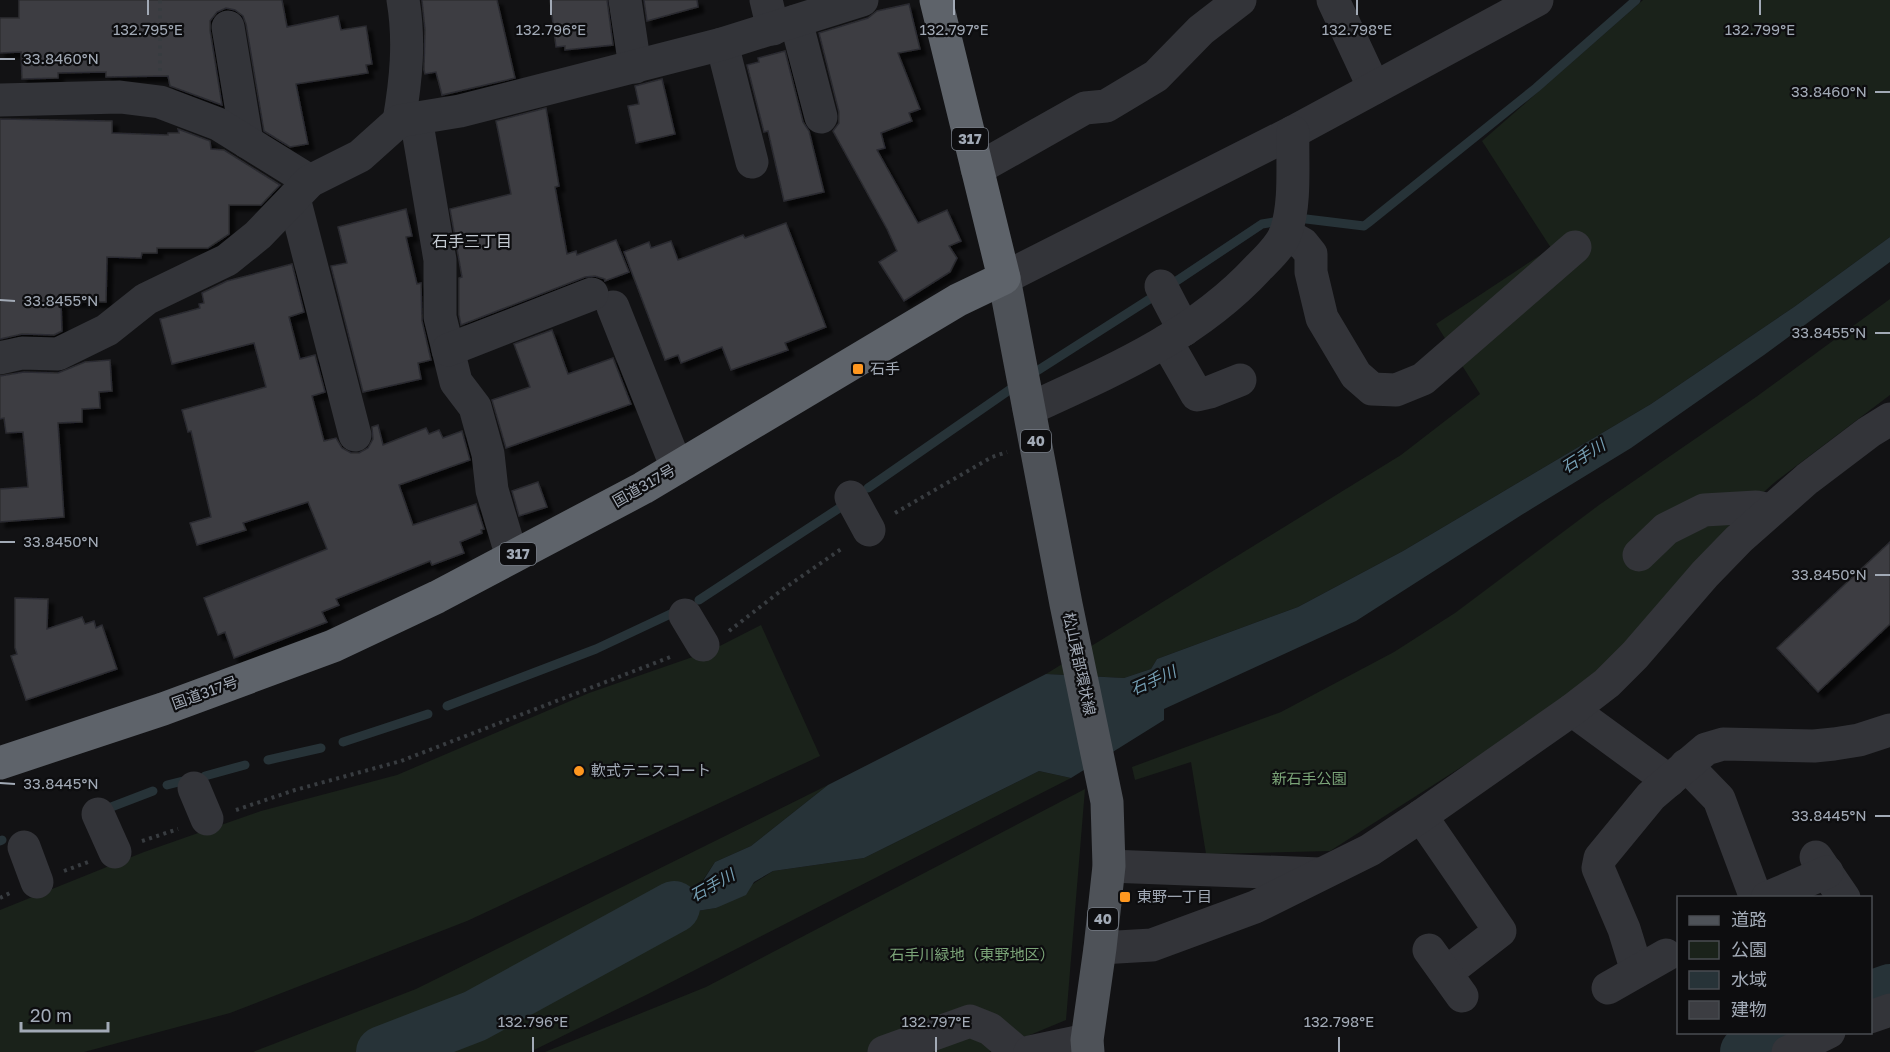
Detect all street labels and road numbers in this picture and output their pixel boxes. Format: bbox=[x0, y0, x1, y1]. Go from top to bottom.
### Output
road number: 317 bbox=[952, 128, 988, 150]
road number: 40 bbox=[1021, 430, 1051, 452]
street label: 国道317号 bbox=[609, 460, 678, 510]
road number: 317 bbox=[500, 543, 536, 565]
street label: 松山東部環状線 bbox=[1060, 611, 1100, 717]
street label: 国道317号 bbox=[169, 672, 240, 712]
road number: 40 bbox=[1088, 908, 1118, 930]

